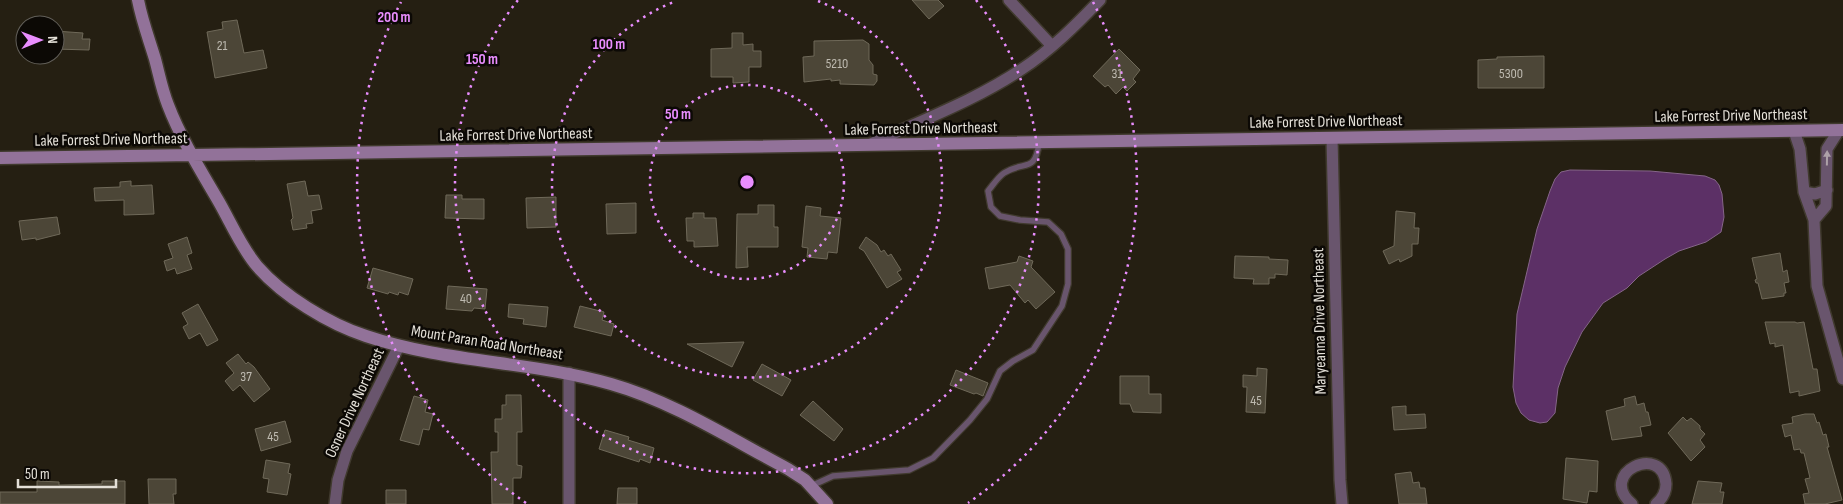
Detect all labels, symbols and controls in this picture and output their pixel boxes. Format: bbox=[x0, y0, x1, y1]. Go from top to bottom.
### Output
text: 200 m bbox=[377, 8, 411, 27]
north arrow bbox=[15, 15, 65, 65]
text: 100 m bbox=[593, 35, 625, 54]
text: N bbox=[44, 36, 61, 44]
house number: 21 bbox=[217, 37, 227, 54]
text: 150 m bbox=[466, 50, 498, 69]
house number: 5210 bbox=[826, 55, 848, 72]
house number: 31 bbox=[1112, 65, 1122, 82]
house number: 5300 bbox=[1499, 65, 1523, 82]
text: 50 m bbox=[665, 105, 691, 124]
street label: Lake Forrest Drive Northeast bbox=[1654, 105, 1808, 127]
street label: Lake Forrest Drive Northeast bbox=[1249, 111, 1403, 133]
street label: Lake Forrest Drive Northeast bbox=[844, 118, 998, 140]
street label: Lake Forrest Drive Northeast bbox=[439, 124, 593, 146]
street label: Lake Forrest Drive Northeast bbox=[34, 129, 188, 151]
one-way arrow bbox=[1823, 150, 1831, 166]
centre of rings bbox=[738, 173, 756, 191]
street label: Maryeanna Drive Northeast bbox=[1309, 248, 1331, 394]
house number: 40 bbox=[460, 290, 472, 307]
street label: Mount Paran Road Northeast bbox=[410, 322, 564, 364]
street label: Osner Drive Northeast bbox=[321, 345, 389, 461]
house number: 37 bbox=[240, 368, 252, 385]
house number: 45 bbox=[1250, 392, 1262, 409]
house number: 45 bbox=[267, 428, 279, 445]
scale bar bbox=[18, 456, 115, 488]
text: 50 m bbox=[25, 465, 50, 484]

